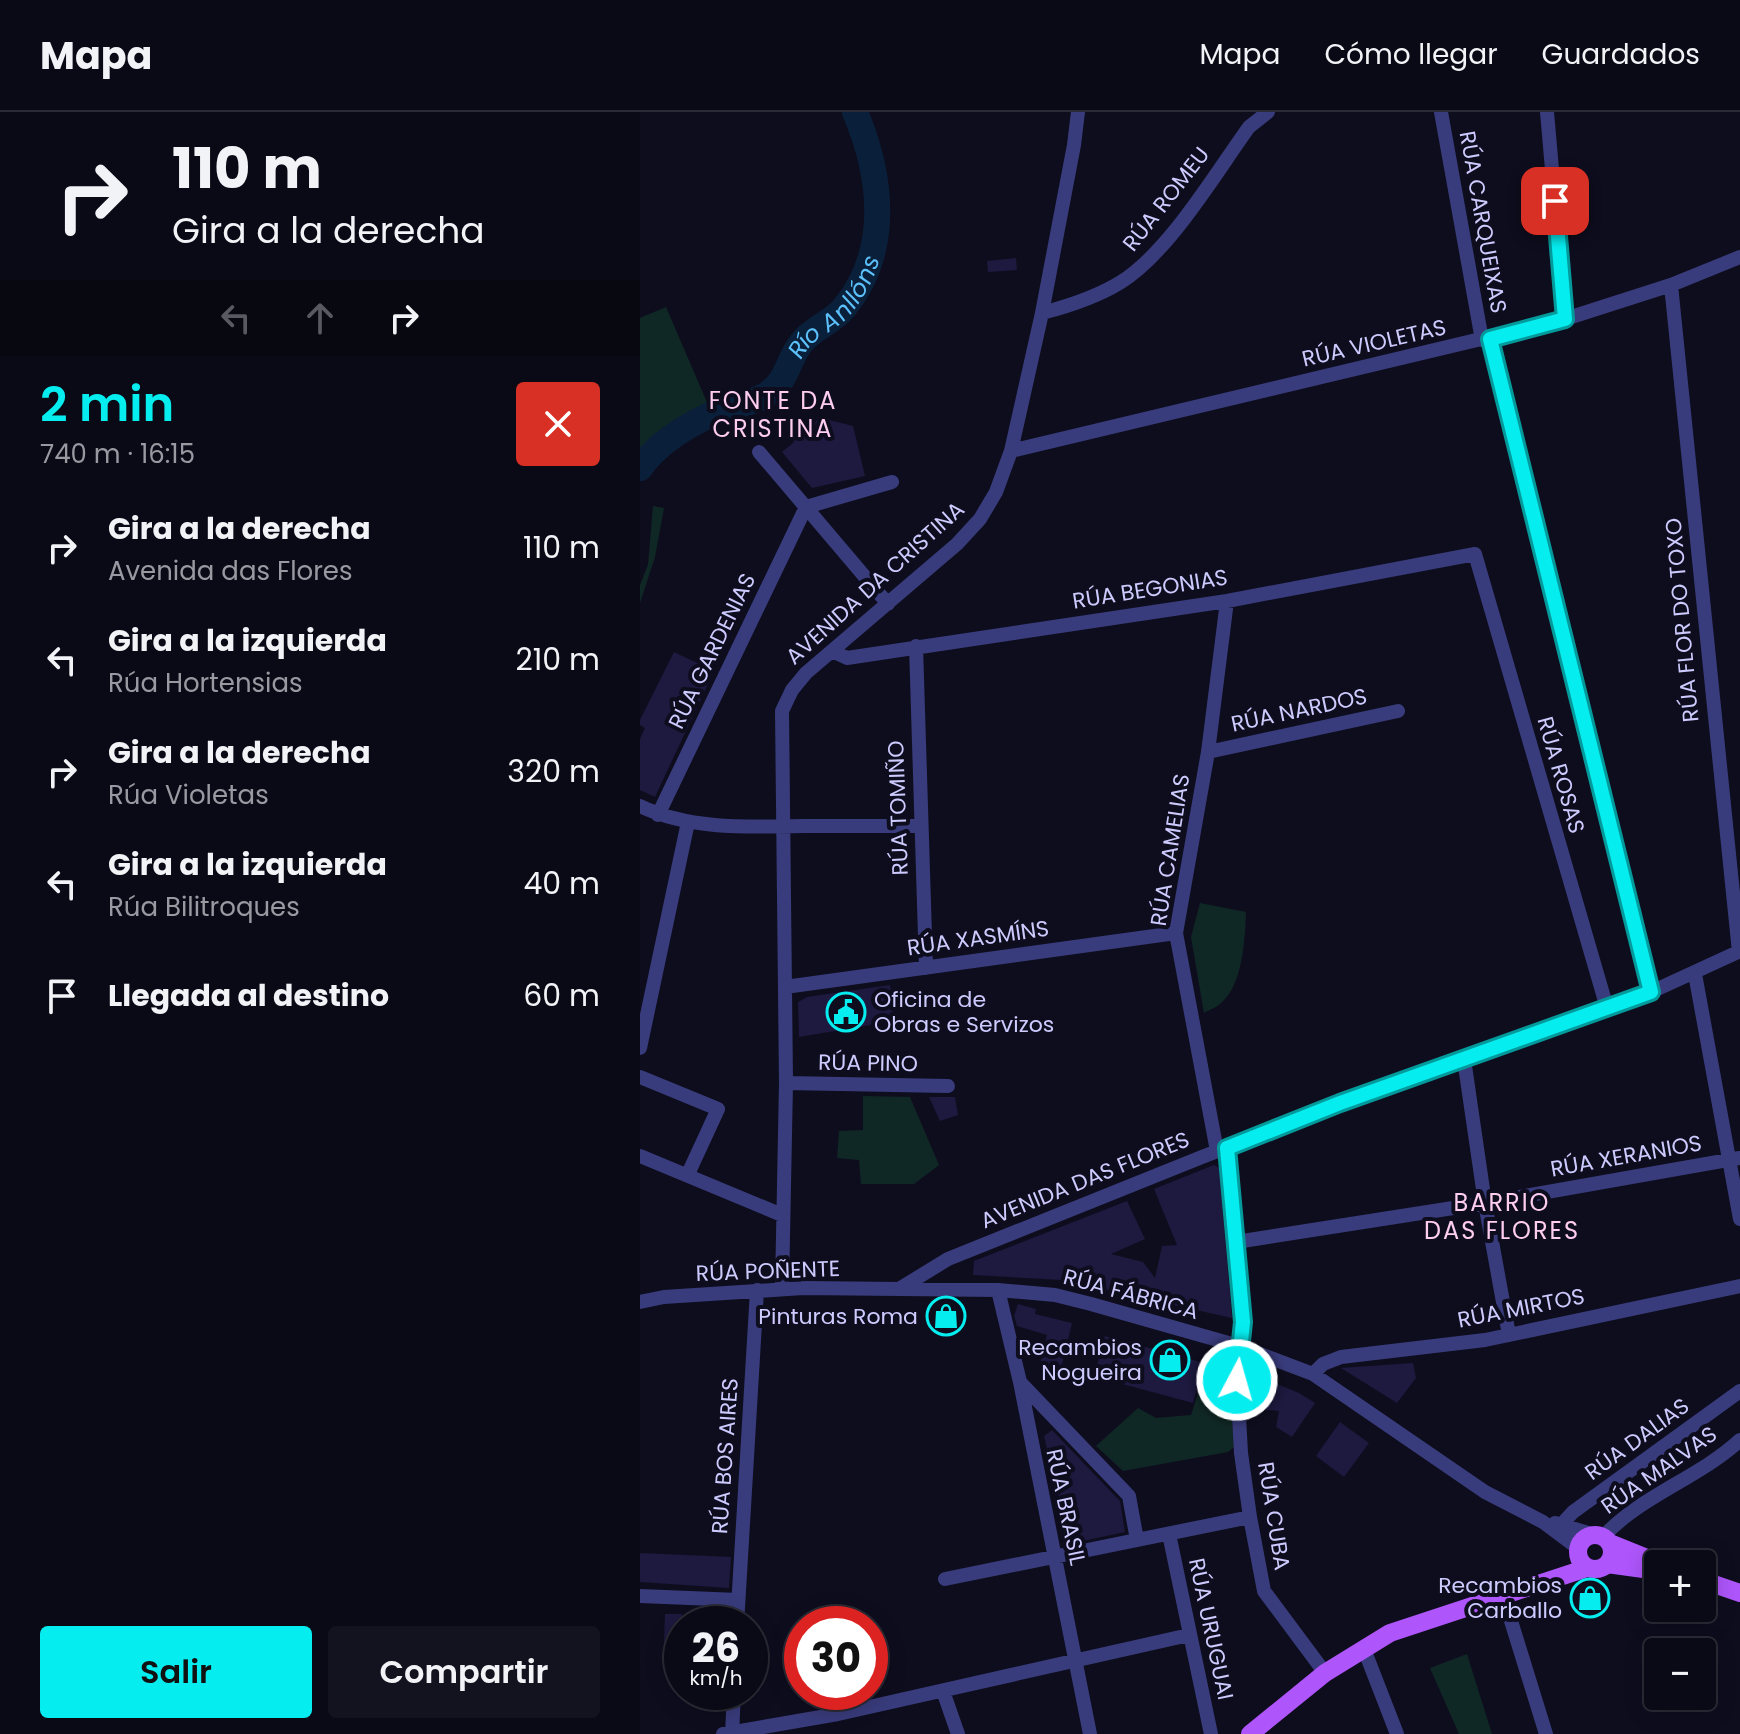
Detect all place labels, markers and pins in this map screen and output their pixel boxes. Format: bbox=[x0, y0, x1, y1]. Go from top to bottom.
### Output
pin bbox=[1521, 167, 1589, 235]
place label: Oficina de Obras e Servizos bbox=[874, 984, 1054, 1040]
public building icon: Oficina de Obras e Servizos bbox=[825, 991, 867, 1033]
shop icon: Pinturas Roma bbox=[925, 1295, 967, 1337]
place label: Pinturas Roma bbox=[758, 1301, 918, 1332]
place label: Recambios Nogueira bbox=[1018, 1332, 1142, 1388]
shop icon: Recambios Nogueira bbox=[1149, 1339, 1191, 1381]
place label: Recambios Carballo bbox=[1438, 1570, 1562, 1626]
shop icon: Recambios Carballo bbox=[1569, 1577, 1611, 1619]

